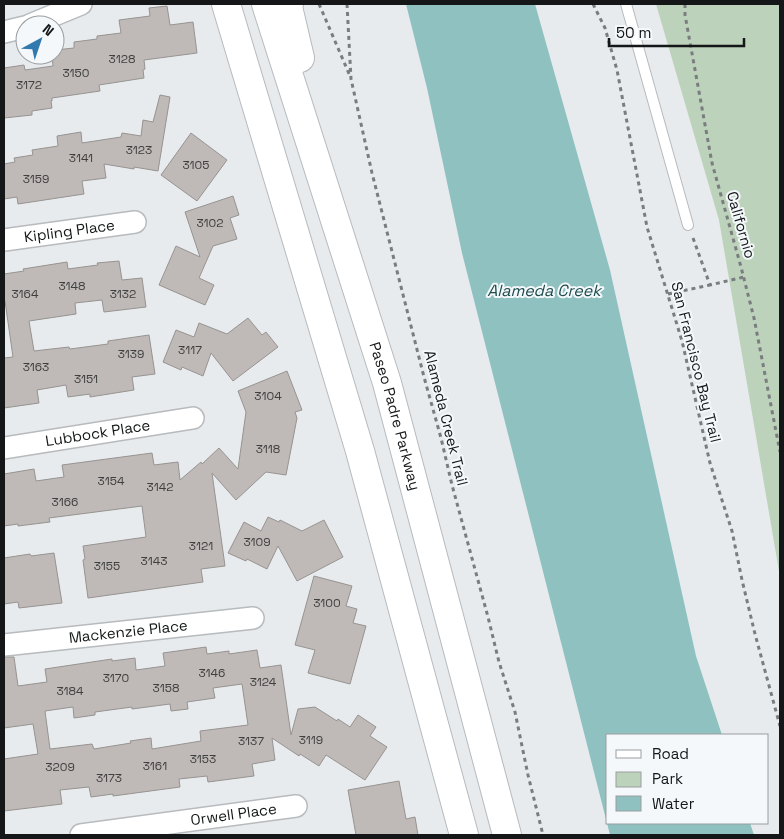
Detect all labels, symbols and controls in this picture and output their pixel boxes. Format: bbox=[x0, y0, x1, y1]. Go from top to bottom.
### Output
north arrow bbox=[15, 15, 65, 65]
scale bar bbox=[609, 15, 744, 47]
text: N bbox=[39, 20, 58, 40]
text: 50 m bbox=[616, 23, 651, 42]
house number: 3128 bbox=[109, 51, 135, 67]
house number: 3150 bbox=[63, 65, 89, 81]
house number: 3172 bbox=[16, 77, 42, 93]
house number: 3123 bbox=[126, 142, 152, 158]
house number: 3141 bbox=[69, 150, 93, 166]
house number: 3105 bbox=[183, 157, 209, 173]
house number: 3159 bbox=[23, 171, 49, 187]
street label: Californio bbox=[723, 189, 760, 261]
street label: Kipling Place bbox=[23, 215, 116, 246]
house number: 3102 bbox=[196, 215, 224, 231]
house number: 3148 bbox=[58, 278, 86, 294]
water label: Alameda Creek bbox=[487, 280, 603, 301]
street label: San Francisco Bay Trail bbox=[667, 280, 726, 444]
house number: 3164 bbox=[12, 286, 39, 302]
house number: 3132 bbox=[110, 286, 136, 302]
street label: Paseo Padre Parkway bbox=[366, 340, 425, 492]
house number: 3117 bbox=[178, 342, 202, 358]
house number: 3139 bbox=[118, 346, 144, 362]
street label: Alameda Creek Trail bbox=[420, 348, 473, 488]
house number: 3163 bbox=[23, 359, 49, 375]
house number: 3151 bbox=[74, 371, 98, 387]
house number: 3104 bbox=[254, 388, 282, 404]
street label: Lubbock Place bbox=[44, 415, 152, 450]
house number: 3118 bbox=[256, 441, 280, 457]
house number: 3154 bbox=[98, 473, 125, 489]
house number: 3142 bbox=[147, 479, 173, 495]
house number: 3166 bbox=[52, 494, 78, 510]
house number: 3109 bbox=[243, 534, 271, 550]
house number: 3121 bbox=[189, 538, 213, 554]
house number: 3143 bbox=[141, 553, 167, 569]
house number: 3155 bbox=[94, 558, 120, 574]
house number: 3100 bbox=[313, 595, 341, 611]
street label: Mackenzie Place bbox=[68, 615, 189, 647]
house number: 3146 bbox=[199, 665, 225, 681]
house number: 3170 bbox=[103, 670, 129, 686]
house number: 3124 bbox=[250, 674, 277, 690]
house number: 3158 bbox=[153, 680, 179, 696]
house number: 3184 bbox=[56, 683, 84, 699]
house number: 3119 bbox=[299, 732, 323, 748]
house number: 3137 bbox=[238, 733, 264, 749]
legend bbox=[606, 734, 769, 824]
text: Road bbox=[652, 744, 689, 763]
house number: 3153 bbox=[190, 751, 216, 767]
house number: 3161 bbox=[143, 758, 167, 774]
house number: 3209 bbox=[45, 759, 75, 775]
text: Park bbox=[652, 769, 683, 788]
house number: 3173 bbox=[96, 770, 122, 786]
text: Water bbox=[652, 794, 695, 813]
street label: Orwell Place bbox=[189, 799, 278, 829]

